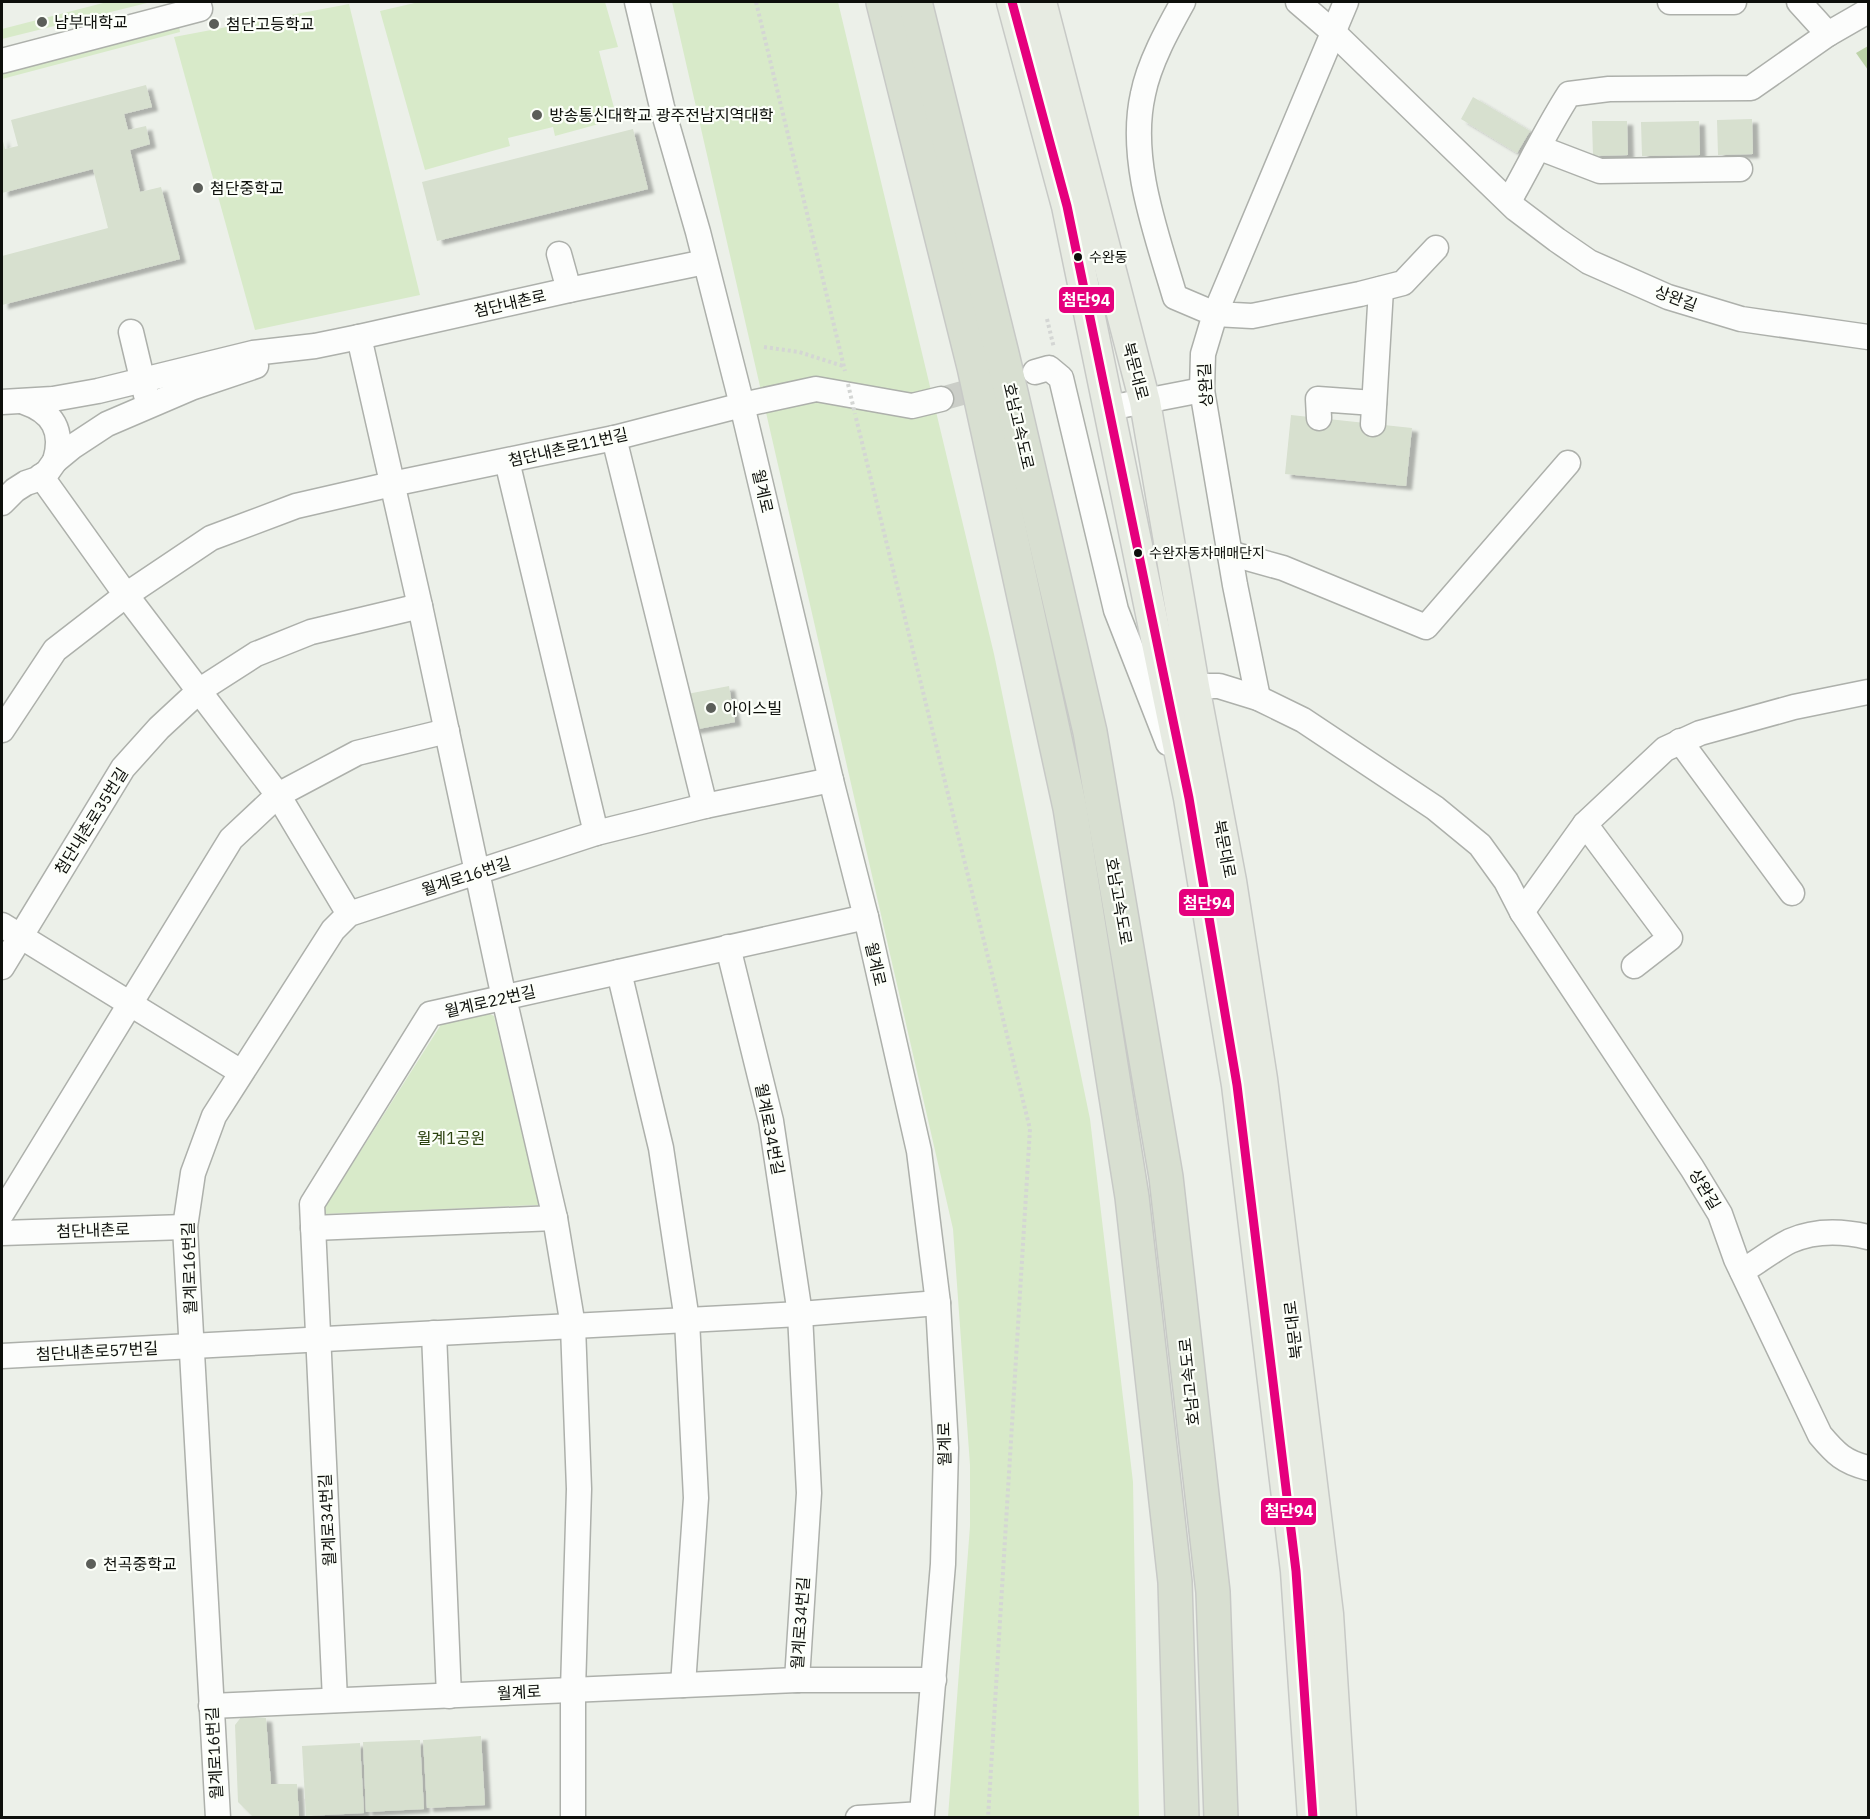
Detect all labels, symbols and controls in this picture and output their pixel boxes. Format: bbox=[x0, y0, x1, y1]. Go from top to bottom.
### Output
place label: 남부대학교 bbox=[54, 12, 128, 32]
place label: 첨단고등학교 bbox=[226, 14, 314, 34]
marker: 남부대학교 bbox=[35, 15, 49, 29]
marker: 첨단고등학교 bbox=[207, 17, 221, 31]
place label: 방송통신대학교 광주전남지역대학 bbox=[549, 105, 774, 125]
marker: 방송통신대학교 광주전남지역대학 bbox=[530, 108, 544, 122]
place label: 첨단중학교 bbox=[210, 178, 284, 198]
marker: 첨단중학교 bbox=[191, 181, 205, 195]
place label: 수완동 bbox=[1089, 248, 1128, 266]
marker: 수완동 bbox=[1072, 251, 1084, 263]
street label: 상완길 bbox=[1652, 281, 1700, 315]
street label: 첨단내촌로 bbox=[472, 285, 548, 321]
line badge: 첨단94 bbox=[1058, 286, 1115, 314]
text: 첨단94 bbox=[1062, 290, 1111, 310]
street label: 북문대로 bbox=[1119, 340, 1153, 402]
street label: 상완길 bbox=[1194, 362, 1216, 408]
street label: 호남고속도로 bbox=[999, 381, 1039, 472]
street label: 첨단내촌로11번길 bbox=[506, 424, 630, 470]
street label: 월계로 bbox=[748, 467, 778, 515]
place label: 수완자동차매매단지 bbox=[1149, 544, 1265, 562]
marker: 수완자동차매매단지 bbox=[1132, 547, 1144, 559]
place label: 아이스빌 bbox=[723, 698, 782, 718]
marker: 아이스빌 bbox=[704, 701, 718, 715]
street label: 첨단내촌로35번길 bbox=[50, 764, 132, 878]
street label: 북문대로 bbox=[1210, 818, 1240, 880]
street label: 월계로16번길 bbox=[419, 852, 513, 900]
street label: 호남고속도로 bbox=[1101, 856, 1137, 946]
line badge: 첨단94 bbox=[1178, 888, 1235, 917]
text: 첨단94 bbox=[1183, 893, 1232, 913]
street label: 월계로 bbox=[861, 940, 891, 988]
street label: 월계로22번길 bbox=[443, 981, 537, 1021]
street label: 월계로34번길 bbox=[751, 1082, 789, 1176]
park label: 월계1공원 bbox=[417, 1128, 485, 1148]
street label: 상완길 bbox=[1685, 1165, 1725, 1213]
street label: 첨단내촌로 bbox=[56, 1219, 130, 1241]
street label: 월계로16번길 bbox=[177, 1221, 201, 1315]
street label: 북문대로 bbox=[1279, 1299, 1307, 1360]
street label: 호남고속도로 bbox=[1174, 1337, 1204, 1427]
street label: 첨단내촌로57번길 bbox=[35, 1338, 159, 1364]
street label: 월계로 bbox=[934, 1421, 954, 1466]
street label: 월계로34번길 bbox=[315, 1473, 339, 1567]
line badge: 첨단94 bbox=[1260, 1497, 1317, 1526]
text: 첨단94 bbox=[1265, 1501, 1314, 1521]
place label: 천곡중학교 bbox=[103, 1554, 177, 1574]
marker: 천곡중학교 bbox=[84, 1557, 98, 1571]
street label: 월계로34번길 bbox=[787, 1576, 813, 1670]
street label: 월계로 bbox=[496, 1681, 542, 1703]
street label: 월계로16번길 bbox=[202, 1706, 226, 1800]

